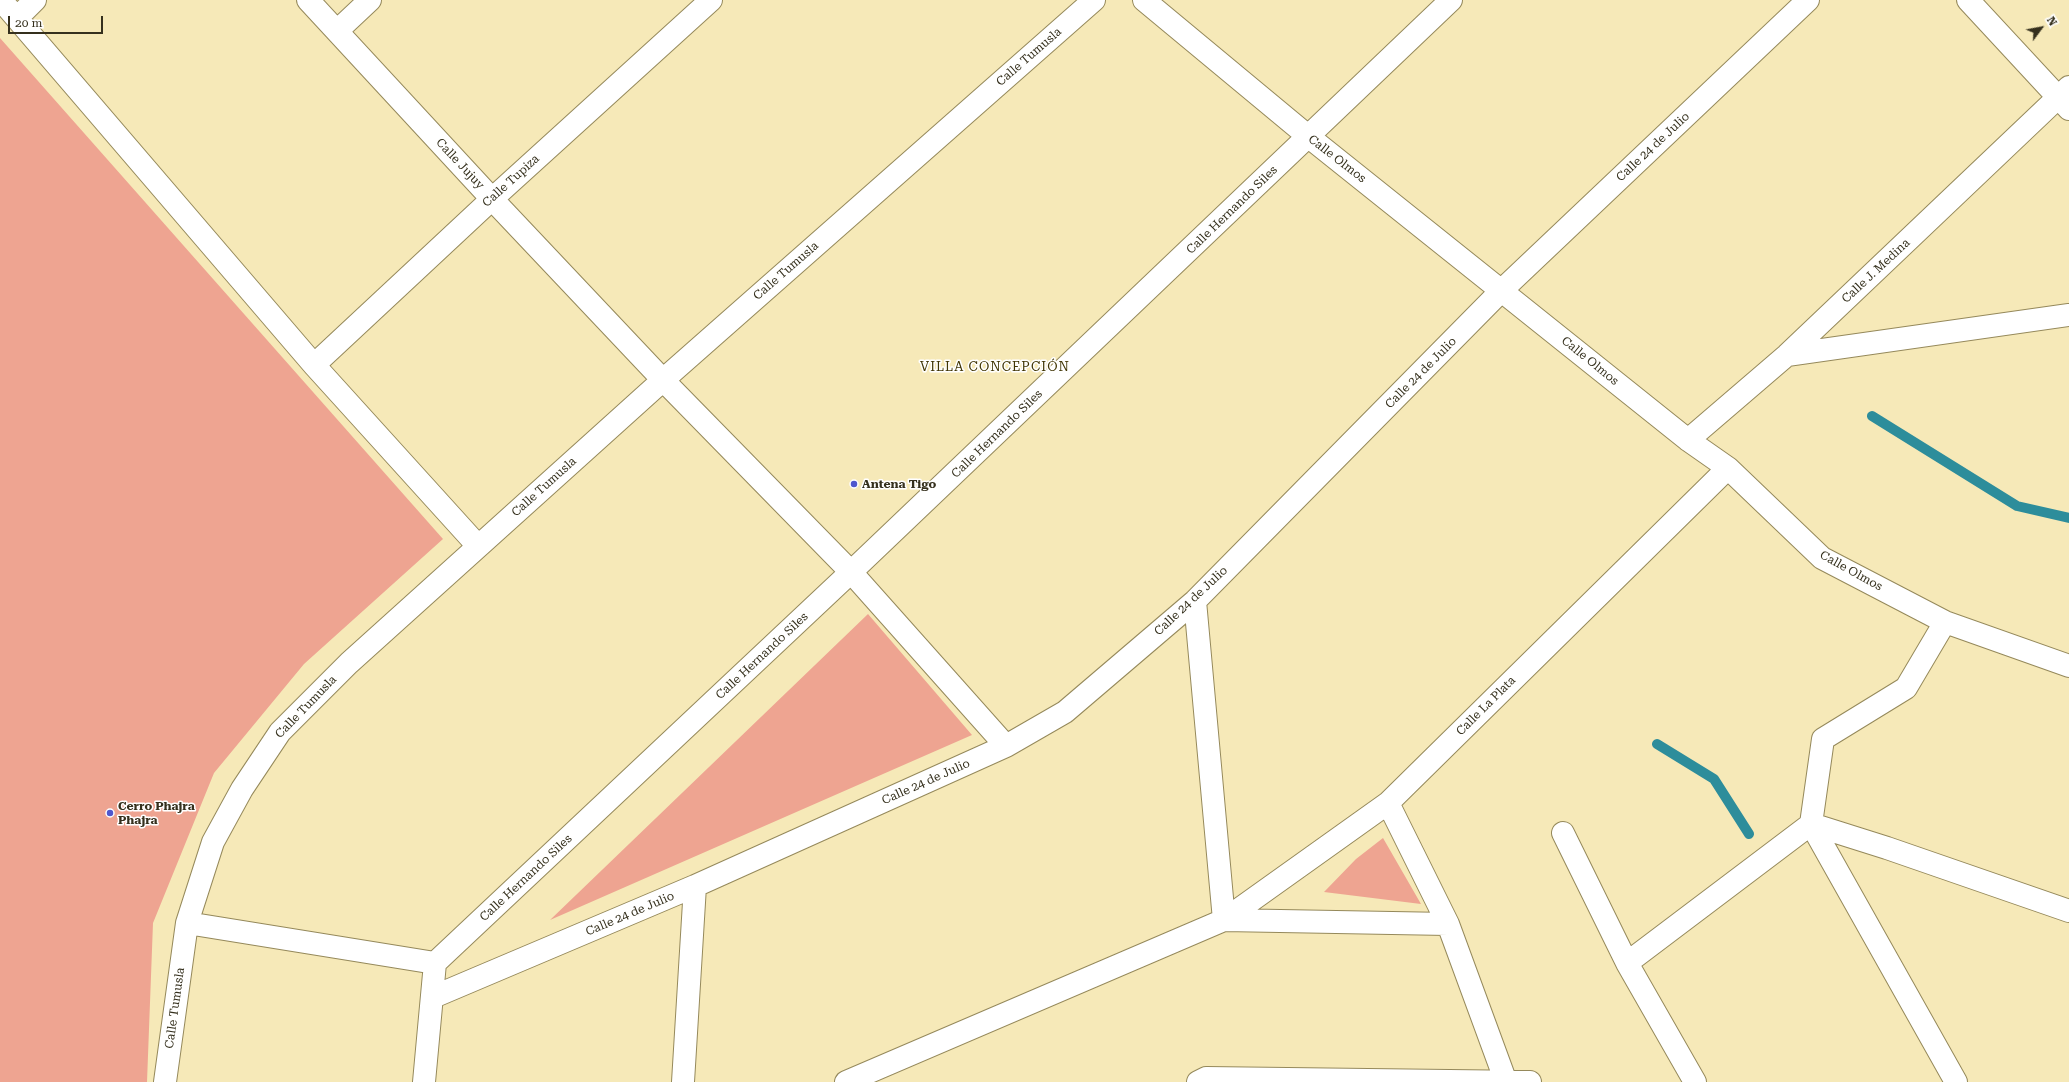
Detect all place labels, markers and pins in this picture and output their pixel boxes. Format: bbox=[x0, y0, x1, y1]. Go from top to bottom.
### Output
place label: Antena Tigo bbox=[862, 477, 936, 491]
marker: Antena Tigo bbox=[849, 479, 859, 489]
place label: Cerro Phajra Phajra bbox=[118, 799, 195, 827]
marker: Cerro Phajra Phajra bbox=[105, 808, 115, 818]

